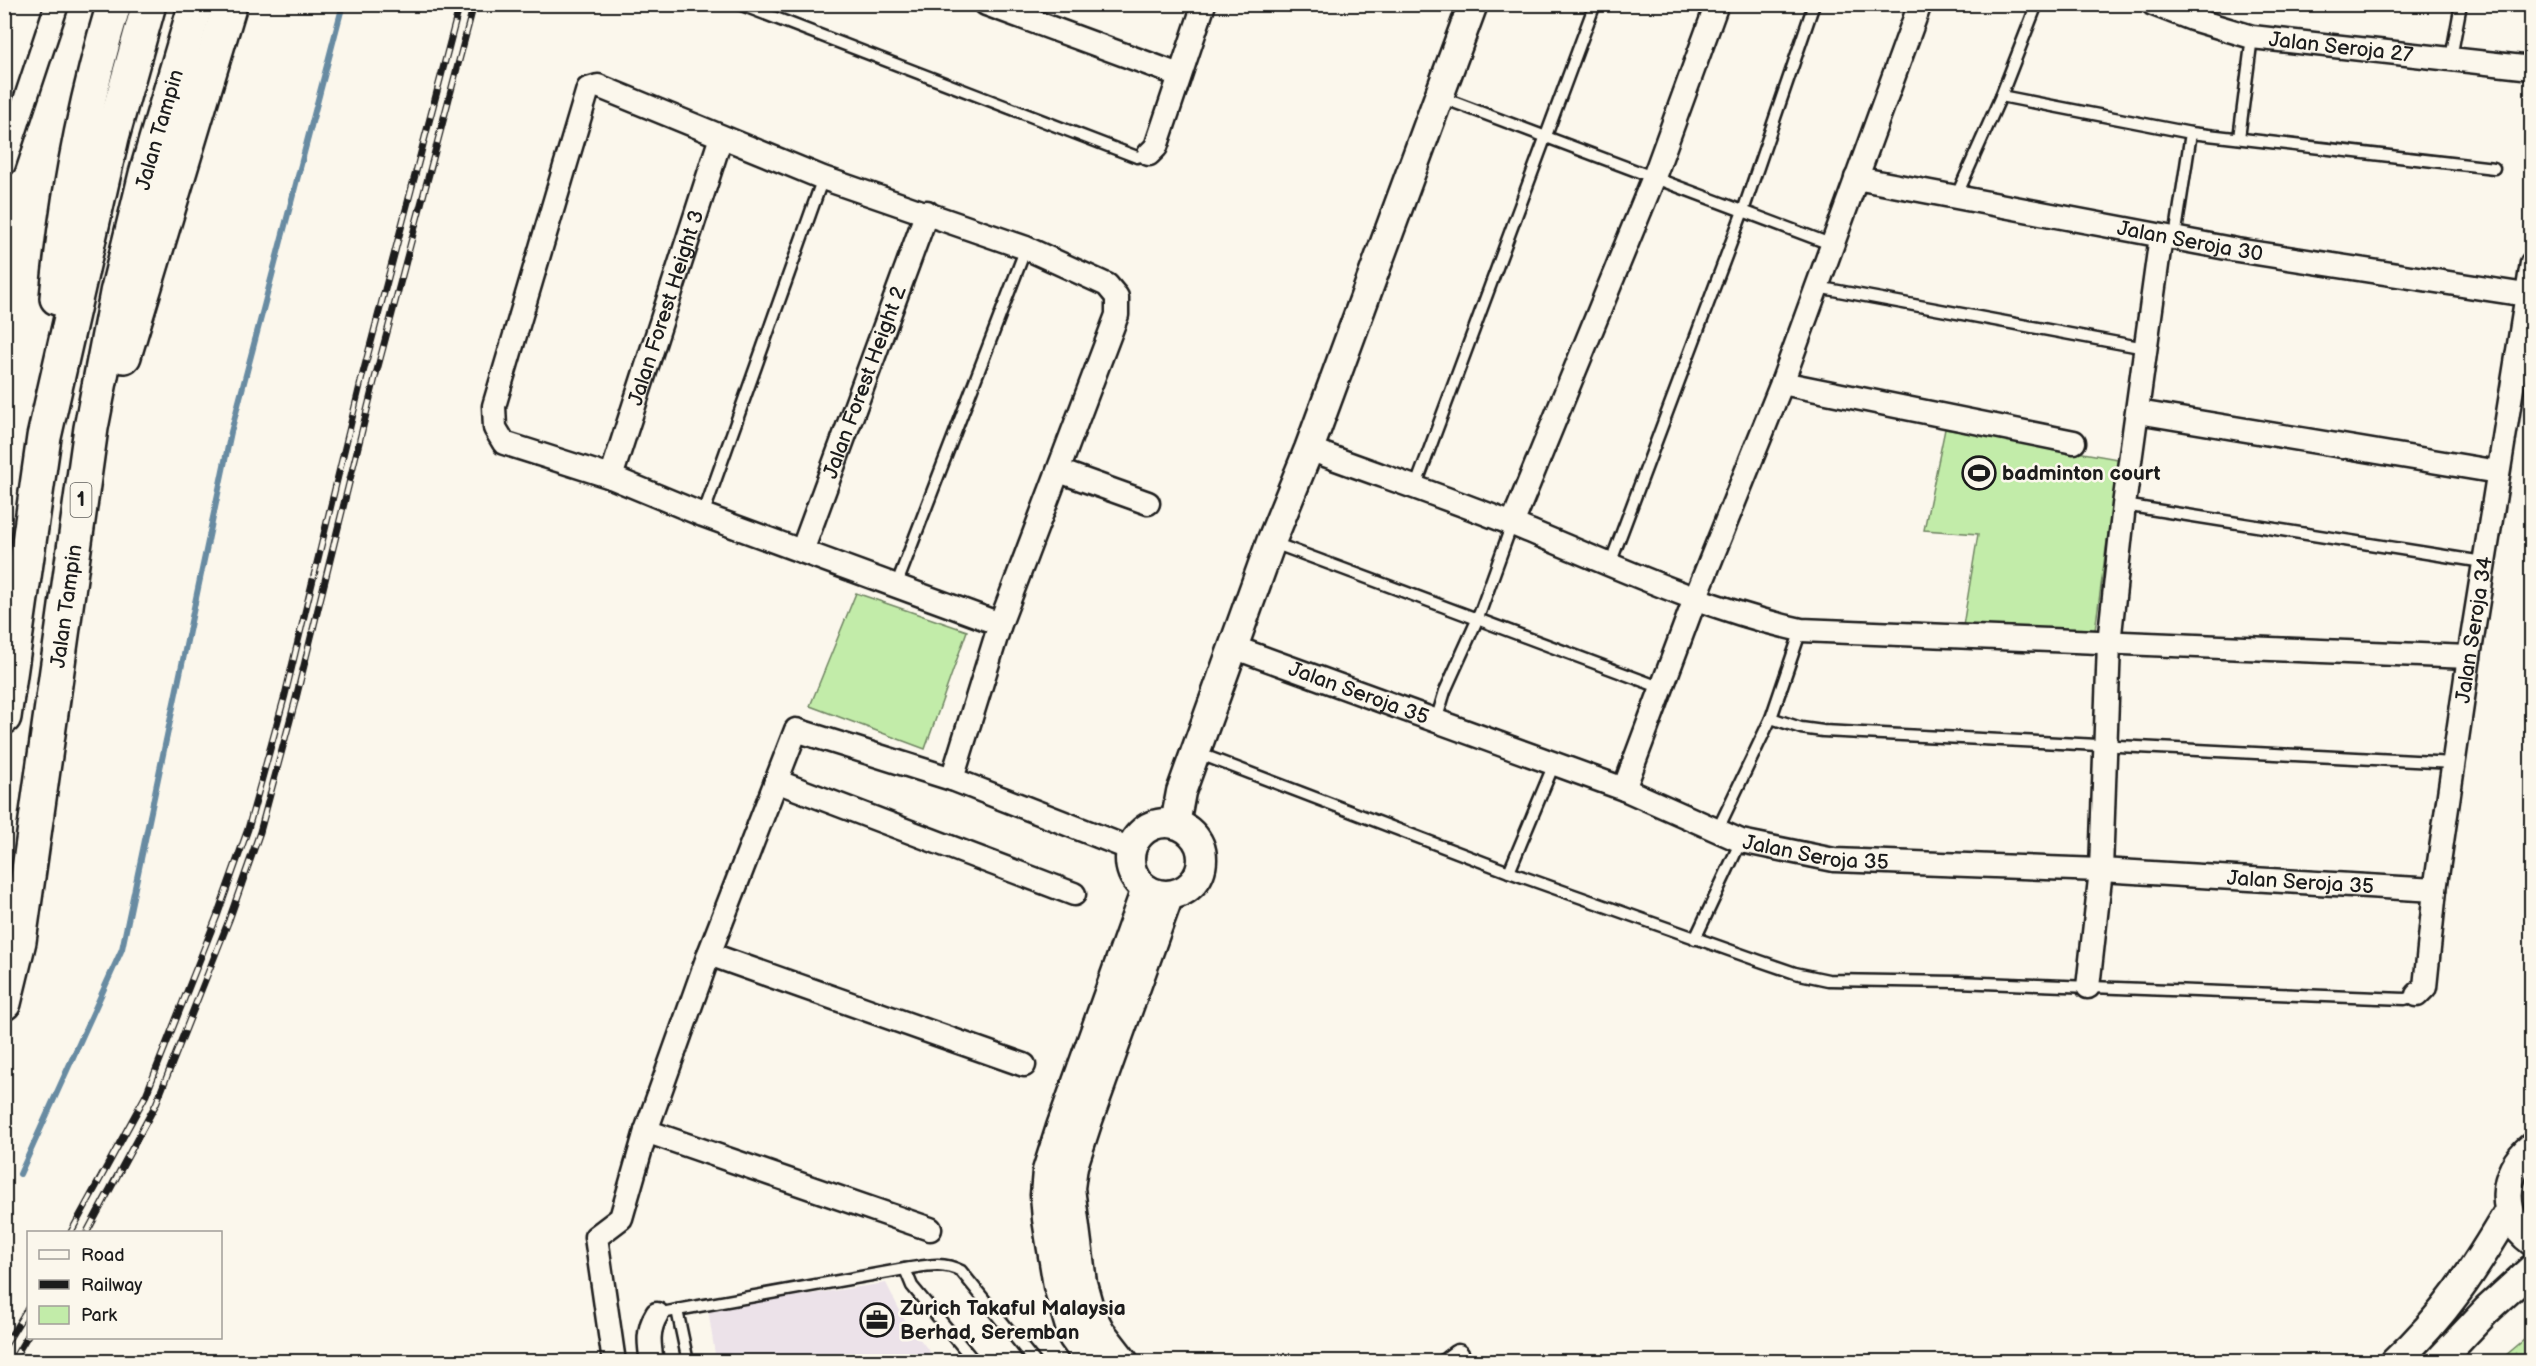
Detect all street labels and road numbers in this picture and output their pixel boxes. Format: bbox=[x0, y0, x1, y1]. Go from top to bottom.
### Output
street label: Jalan Seroja 27 bbox=[2268, 26, 2415, 67]
street label: Jalan Tampin bbox=[130, 66, 189, 193]
street label: Jalan Forest Height 3 bbox=[623, 207, 709, 409]
street label: Jalan Seroja 30 bbox=[2115, 215, 2265, 266]
street label: Jalan Forest Height 2 bbox=[817, 282, 911, 482]
road number: 1 bbox=[70, 483, 92, 517]
street label: Jalan Tampin bbox=[45, 543, 87, 669]
street label: Jalan Seroja 34 bbox=[2450, 554, 2497, 705]
street label: Jalan Seroja 35 bbox=[1285, 656, 1432, 730]
street label: Jalan Seroja 35 bbox=[1741, 829, 1889, 875]
street label: Jalan Seroja 35 bbox=[2226, 865, 2375, 899]

